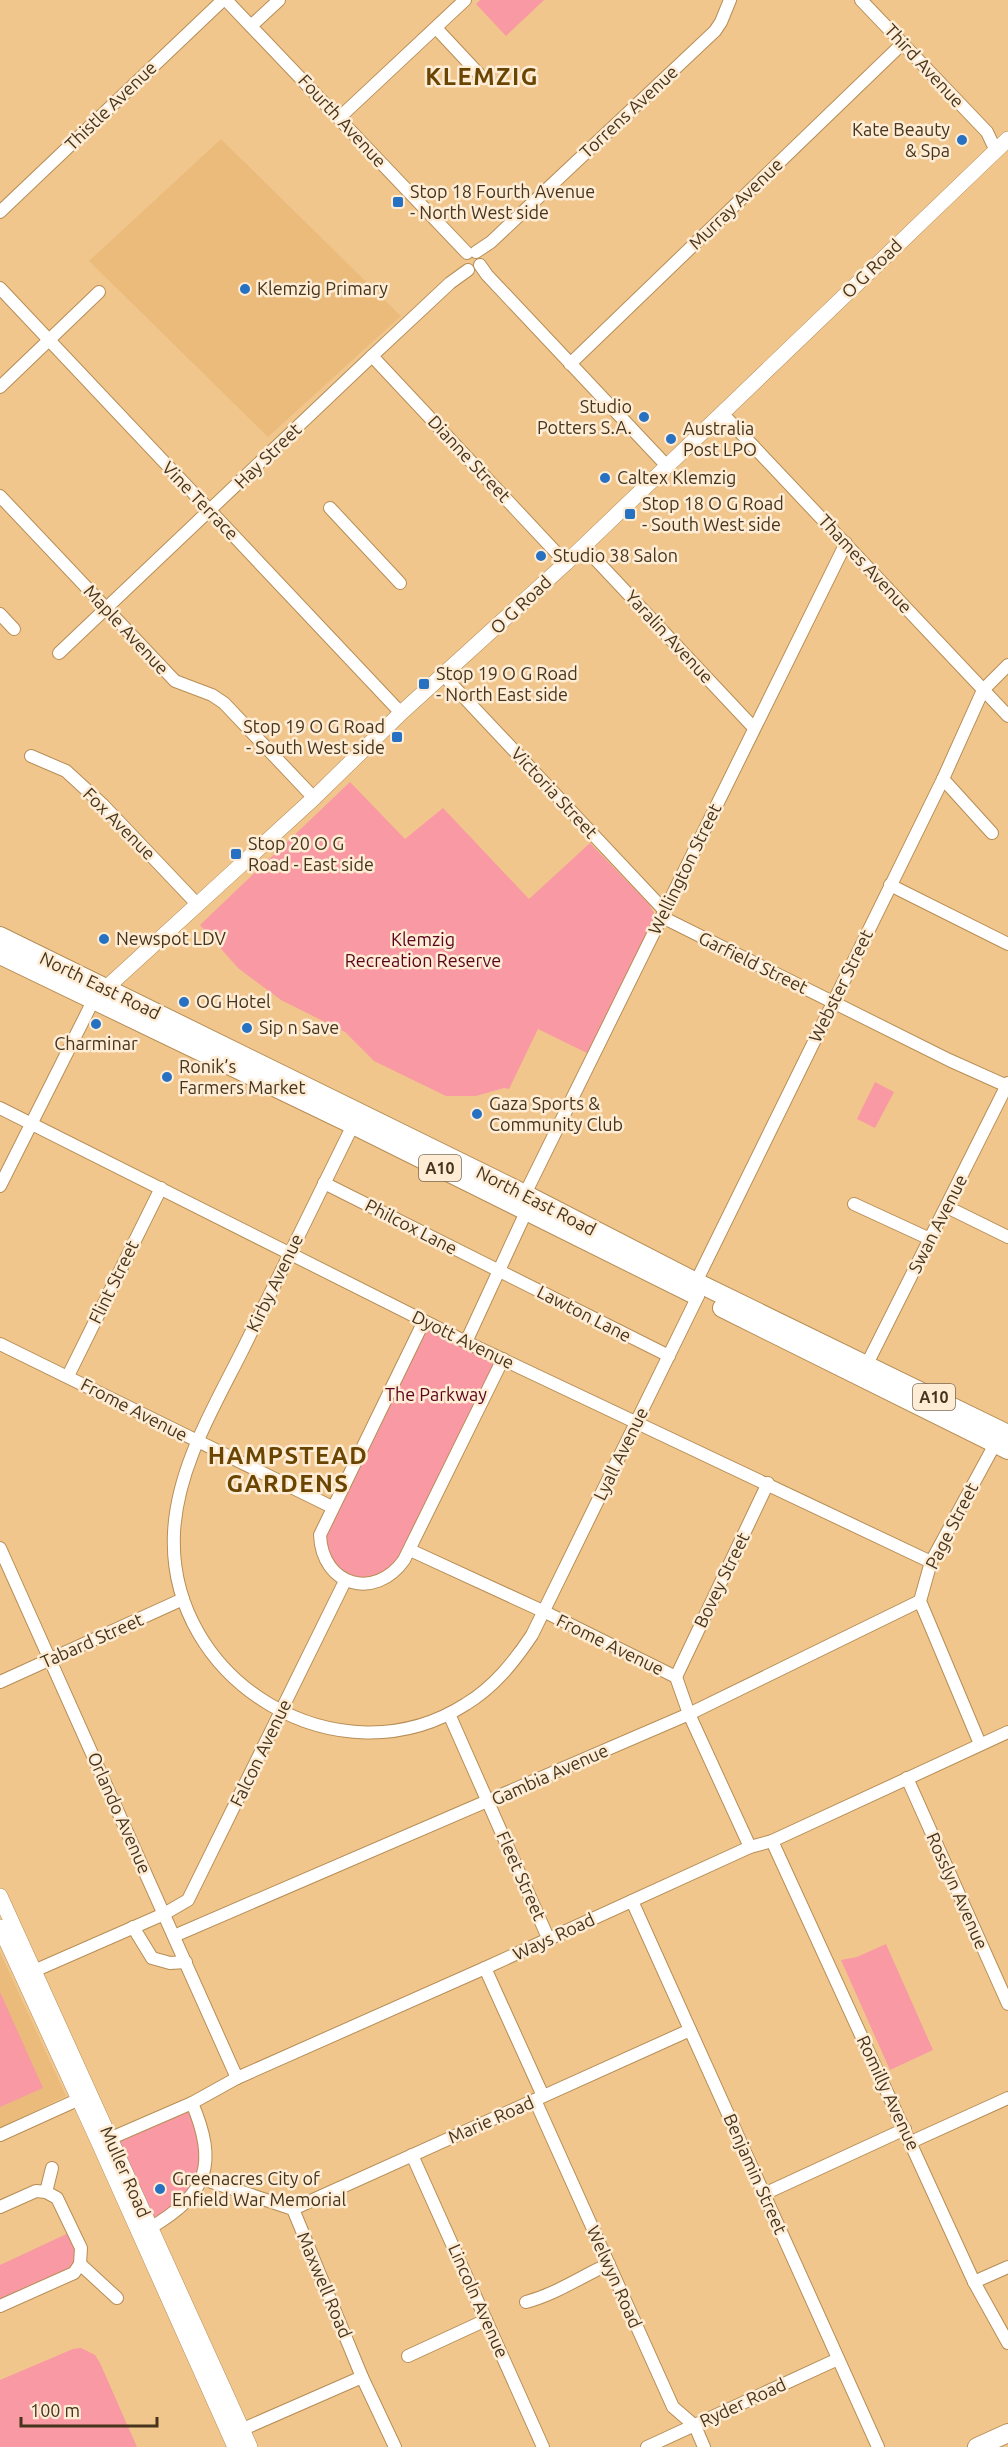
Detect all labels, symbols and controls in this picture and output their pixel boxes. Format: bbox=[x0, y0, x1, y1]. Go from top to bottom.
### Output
street label: Third Avenue bbox=[881, 19, 968, 111]
street label: Thistle Avenue bbox=[61, 57, 160, 154]
street label: Torrens Avenue bbox=[575, 61, 681, 162]
district label: KLEMZIG bbox=[425, 63, 539, 90]
street label: Fourth Avenue bbox=[295, 70, 391, 171]
place label: Kate Beauty & Spa bbox=[852, 119, 950, 160]
marker: Kate Beauty & Spa bbox=[955, 133, 969, 147]
street label: Murray Avenue bbox=[684, 154, 786, 253]
place label: Stop 18 Fourth Avenue - North West side bbox=[410, 181, 595, 222]
marker: Stop 18 Fourth Avenue - North West side bbox=[391, 195, 405, 209]
street label: O G Road bbox=[837, 235, 905, 302]
place label: Klemzig Primary bbox=[257, 278, 388, 298]
marker: Klemzig Primary bbox=[238, 282, 252, 296]
place label: Studio Potters S.A. bbox=[537, 396, 632, 437]
marker: Studio Potters S.A. bbox=[637, 410, 651, 424]
street label: Dianne Street bbox=[424, 411, 515, 506]
place label: Australia Post LPO bbox=[683, 418, 757, 459]
street label: Hay Street bbox=[230, 419, 305, 492]
marker: Australia Post LPO bbox=[664, 432, 678, 446]
street label: Vine Terrace bbox=[158, 457, 243, 544]
place label: Caltex Klemzig bbox=[617, 467, 736, 487]
marker: Caltex Klemzig bbox=[598, 471, 612, 485]
place label: Stop 18 O G Road - South West side bbox=[642, 493, 784, 534]
marker: Stop 18 O G Road - South West side bbox=[623, 507, 637, 521]
street label: Thames Avenue bbox=[815, 510, 917, 617]
place label: Studio 38 Salon bbox=[553, 545, 678, 565]
marker: Studio 38 Salon bbox=[534, 549, 548, 563]
street label: O G Road bbox=[486, 571, 555, 637]
street label: Maple Avenue bbox=[80, 581, 173, 678]
street label: Yaralin Avenue bbox=[622, 586, 718, 687]
place label: Stop 19 O G Road - North East side bbox=[436, 663, 578, 704]
marker: Stop 19 O G Road - North East side bbox=[417, 677, 431, 691]
place label: Stop 19 O G Road - South West side bbox=[243, 716, 385, 757]
marker: Stop 19 O G Road - South West side bbox=[390, 730, 404, 744]
street label: Victoria Street bbox=[507, 743, 602, 842]
street label: Fox Avenue bbox=[80, 783, 160, 863]
street label: Wellington Street bbox=[644, 800, 724, 937]
place label: Stop 20 O G Road - East side bbox=[248, 833, 374, 874]
marker: Stop 20 O G Road - East side bbox=[229, 847, 243, 861]
street label: Webster Street bbox=[804, 926, 876, 1045]
street label: Garfield Street bbox=[696, 927, 811, 997]
place label: Newspot LDV bbox=[116, 928, 226, 948]
park label: Klemzig Recreation Reserve bbox=[345, 929, 501, 970]
marker: Newspot LDV bbox=[97, 932, 111, 946]
street label: North East Road bbox=[37, 947, 164, 1023]
place label: OG Hotel bbox=[196, 991, 271, 1011]
marker: OG Hotel bbox=[177, 995, 191, 1009]
marker: Charminar bbox=[89, 1017, 103, 1031]
place label: Sip n Save bbox=[259, 1017, 339, 1037]
marker: Sip n Save bbox=[240, 1021, 254, 1035]
place label: Charminar bbox=[54, 1033, 138, 1053]
place label: Ronik’s Farmers Market bbox=[179, 1056, 306, 1097]
marker: Ronik’s Farmers Market bbox=[160, 1070, 174, 1084]
place label: Gaza Sports & Community Club bbox=[489, 1093, 623, 1134]
marker: Gaza Sports & Community Club bbox=[470, 1107, 484, 1121]
road number: A10 bbox=[419, 1155, 461, 1181]
street label: North East Road bbox=[473, 1161, 600, 1239]
street label: Swan Avenue bbox=[904, 1171, 970, 1276]
street label: Philcox Lane bbox=[362, 1194, 461, 1258]
street label: Kirby Avenue bbox=[242, 1230, 306, 1335]
street label: Flint Street bbox=[84, 1237, 142, 1327]
street label: Lawton Lane bbox=[534, 1281, 635, 1345]
street label: Dyott Avenue bbox=[409, 1306, 518, 1372]
street label: Frome Avenue bbox=[78, 1374, 191, 1445]
park label: The Parkway bbox=[385, 1384, 487, 1404]
road number: A10 bbox=[913, 1384, 955, 1410]
street label: Lyall Avenue bbox=[589, 1404, 651, 1503]
district label: HAMPSTEAD GARDENS bbox=[208, 1442, 368, 1497]
street label: Page Street bbox=[921, 1479, 981, 1572]
street label: Bovey Street bbox=[689, 1529, 753, 1631]
street label: Tabard Street bbox=[37, 1609, 146, 1672]
street label: Frome Avenue bbox=[554, 1610, 667, 1679]
street label: Falcon Avenue bbox=[226, 1696, 295, 1809]
street label: Gambia Avenue bbox=[488, 1739, 611, 1809]
street label: Orlando Avenue bbox=[84, 1749, 156, 1876]
street label: Fleet Street bbox=[493, 1828, 550, 1923]
street label: Rosslyn Avenue bbox=[923, 1829, 993, 1952]
street label: Ways Road bbox=[510, 1909, 598, 1964]
street label: Romilly Avenue bbox=[854, 2032, 924, 2153]
street label: Marie Road bbox=[445, 2091, 537, 2147]
street label: Benjamin Street bbox=[720, 2110, 791, 2237]
street label: Muller Road bbox=[97, 2123, 155, 2220]
place label: Greenacres City of Enfield War Memorial bbox=[172, 2168, 346, 2209]
marker: Greenacres City of Enfield War Memorial bbox=[153, 2182, 167, 2196]
street label: Welwyn Road bbox=[583, 2222, 646, 2331]
street label: Maxwell Road bbox=[294, 2229, 356, 2341]
street label: Lincoln Avenue bbox=[445, 2241, 513, 2361]
street label: Ryder Road bbox=[696, 2373, 789, 2431]
scale bar bbox=[21, 2390, 158, 2428]
text: 100 m bbox=[30, 2400, 80, 2420]

